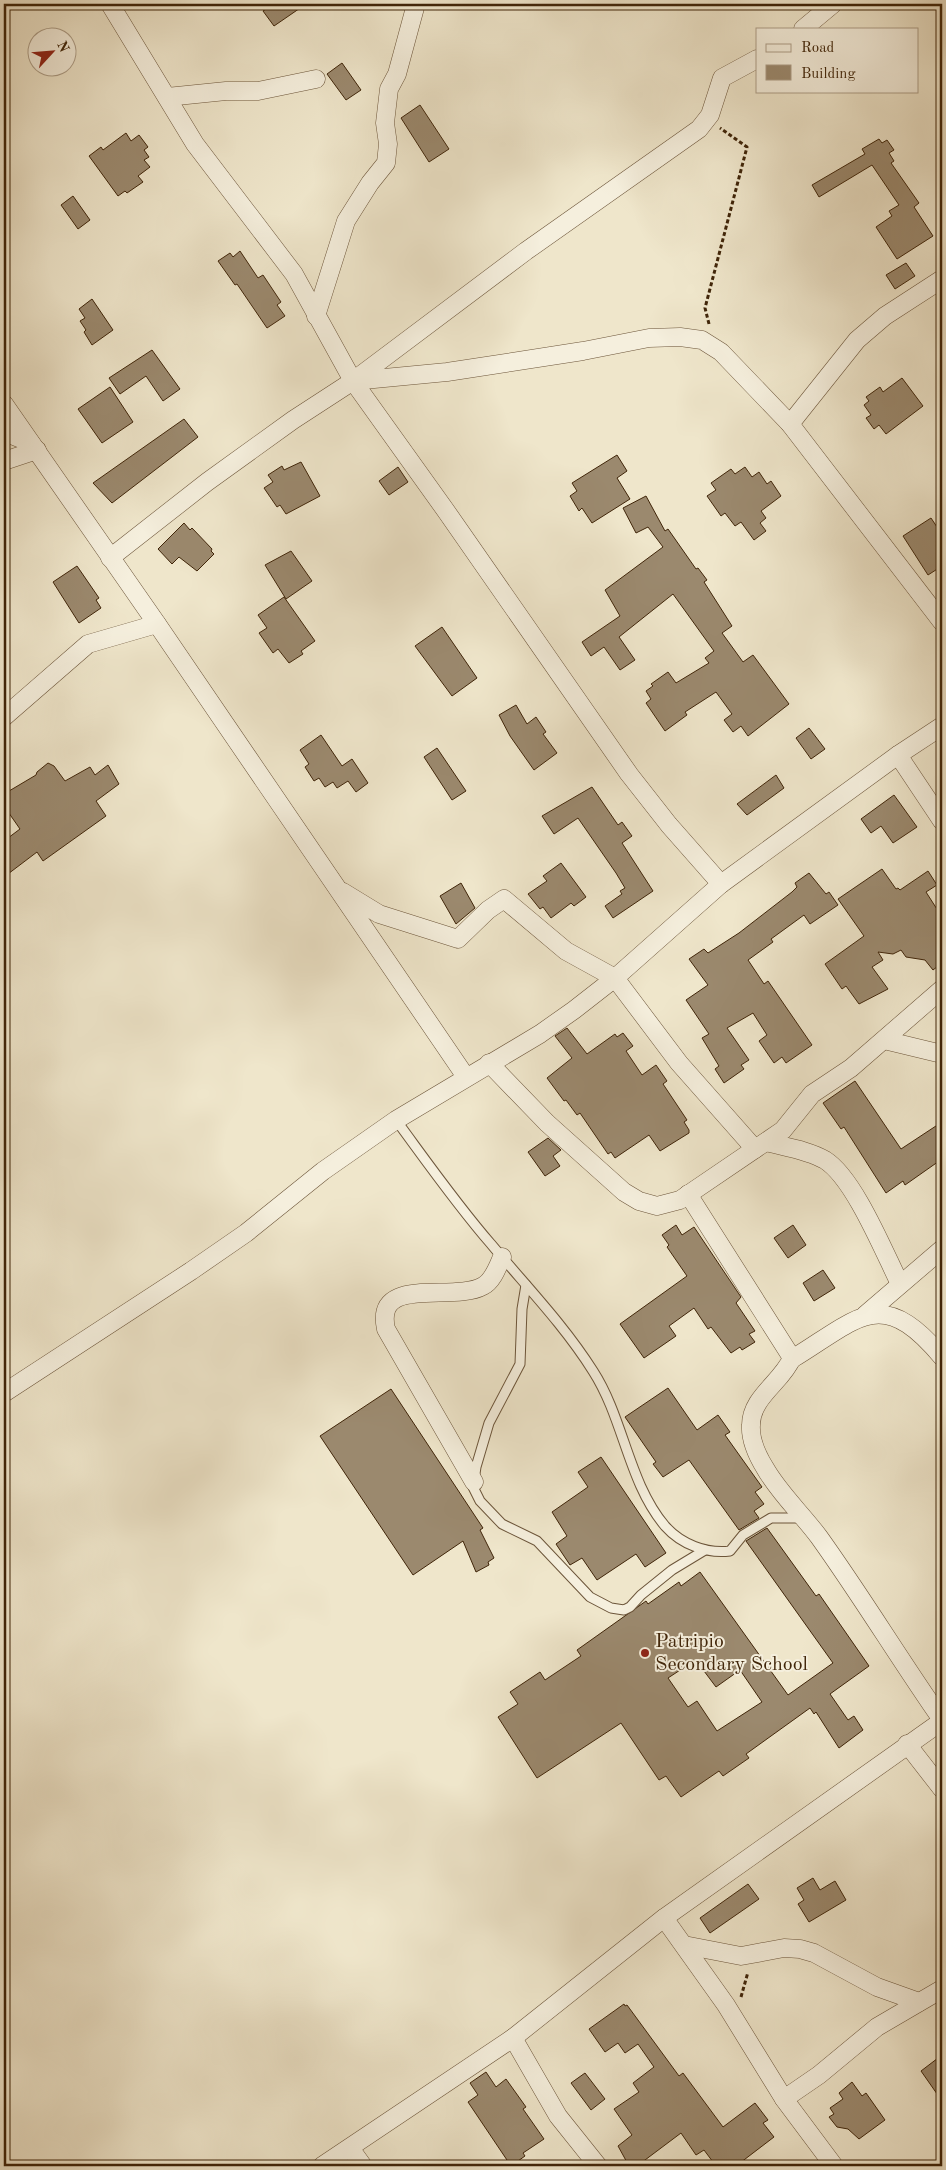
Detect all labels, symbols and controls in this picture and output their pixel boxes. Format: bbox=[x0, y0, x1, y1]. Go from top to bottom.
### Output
north arrow bbox=[28, 28, 78, 78]
legend bbox=[756, 28, 918, 92]
text: N bbox=[54, 39, 72, 55]
text: Road bbox=[801, 41, 835, 56]
text: Building bbox=[801, 67, 856, 82]
place label: Patripio Secondary School bbox=[655, 1632, 808, 1675]
marker: Patripio Secondary School bbox=[639, 1647, 651, 1659]

